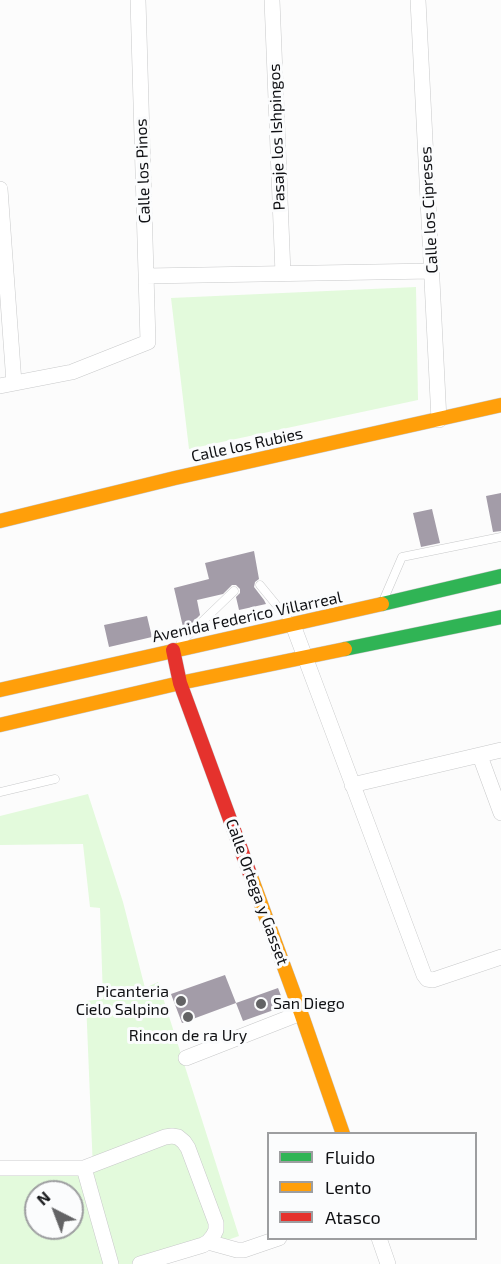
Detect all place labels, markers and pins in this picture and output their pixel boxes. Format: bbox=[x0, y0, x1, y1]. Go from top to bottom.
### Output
place label: Picanteria Cielo Salpino bbox=[76, 982, 169, 1020]
marker: Picanteria Cielo Salpino bbox=[174, 994, 188, 1008]
place label: San Diego bbox=[273, 994, 345, 1014]
marker: San Diego bbox=[254, 997, 268, 1011]
marker: Rincon de ra Ury bbox=[181, 1010, 195, 1024]
place label: Rincon de ra Ury bbox=[129, 1026, 247, 1046]

